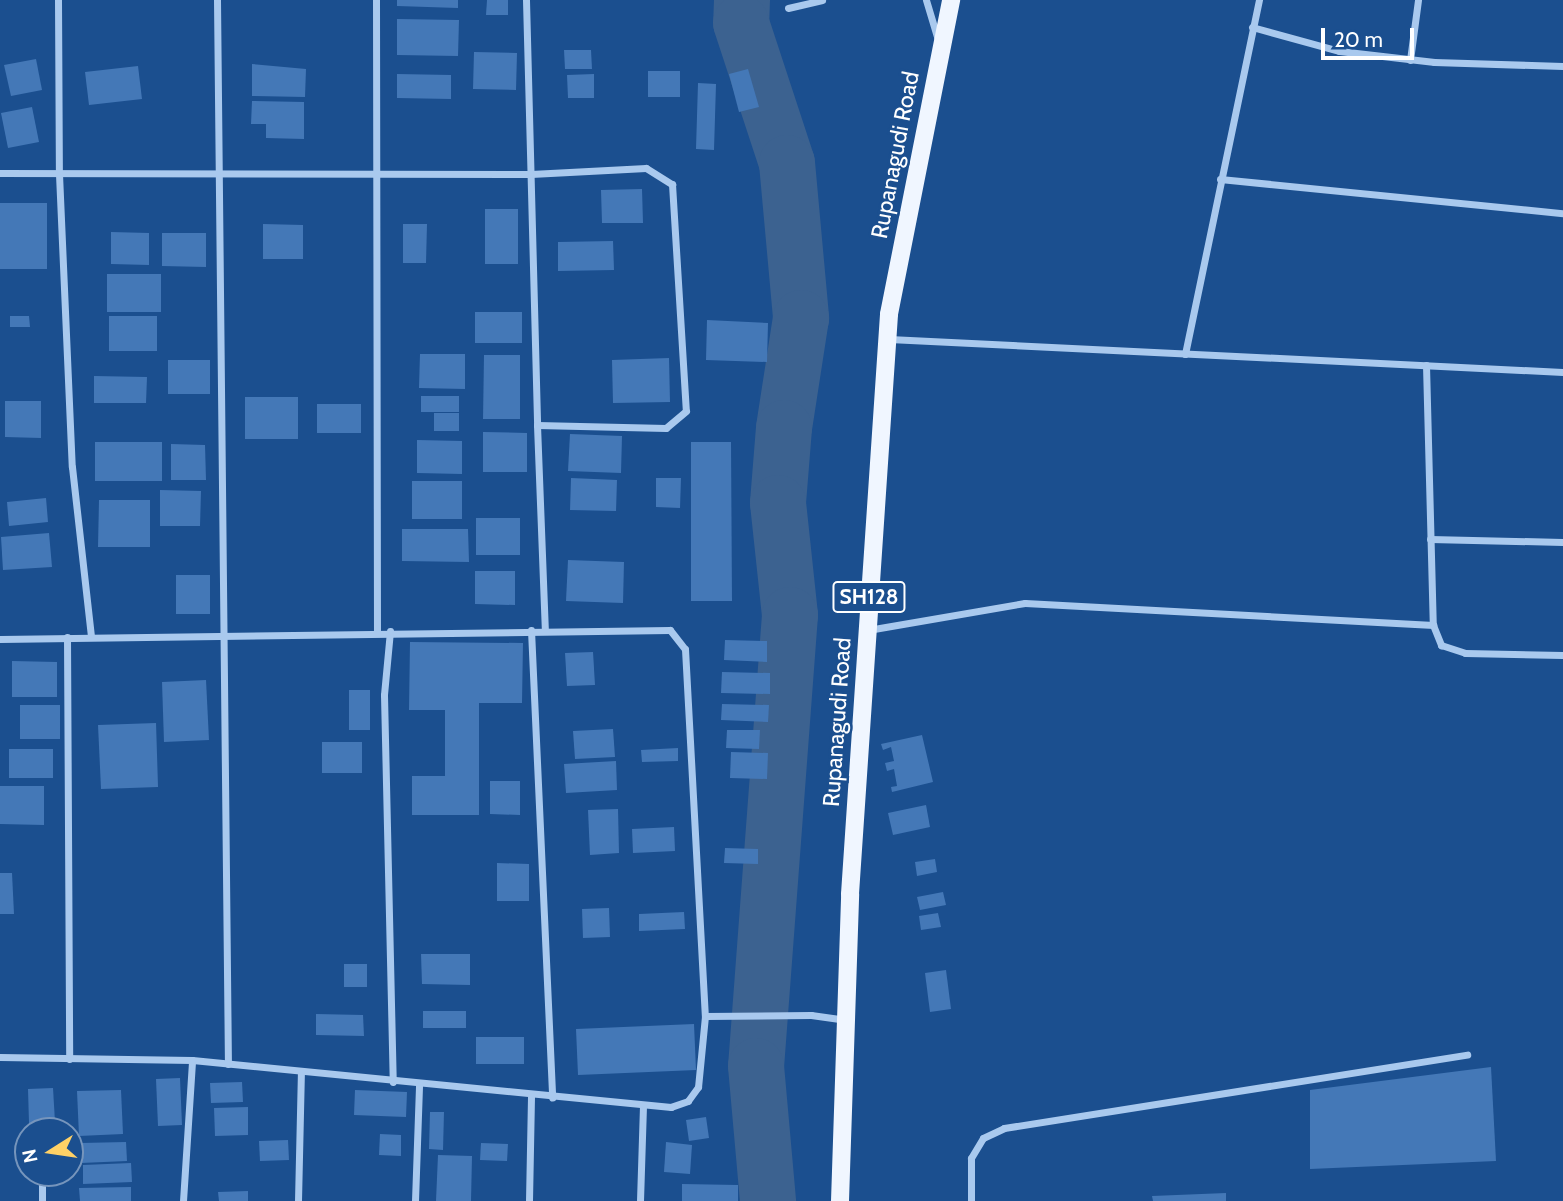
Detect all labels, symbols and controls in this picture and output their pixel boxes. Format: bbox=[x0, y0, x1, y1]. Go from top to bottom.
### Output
scale bar bbox=[1325, 14, 1418, 58]
text: 20 m bbox=[1334, 27, 1383, 52]
street label: Rupanagudi Road bbox=[865, 69, 925, 241]
road number: SH128 bbox=[832, 580, 906, 614]
street label: Rupanagudi Road bbox=[817, 636, 857, 808]
north arrow bbox=[14, 1117, 84, 1187]
text: N bbox=[17, 1147, 43, 1165]

